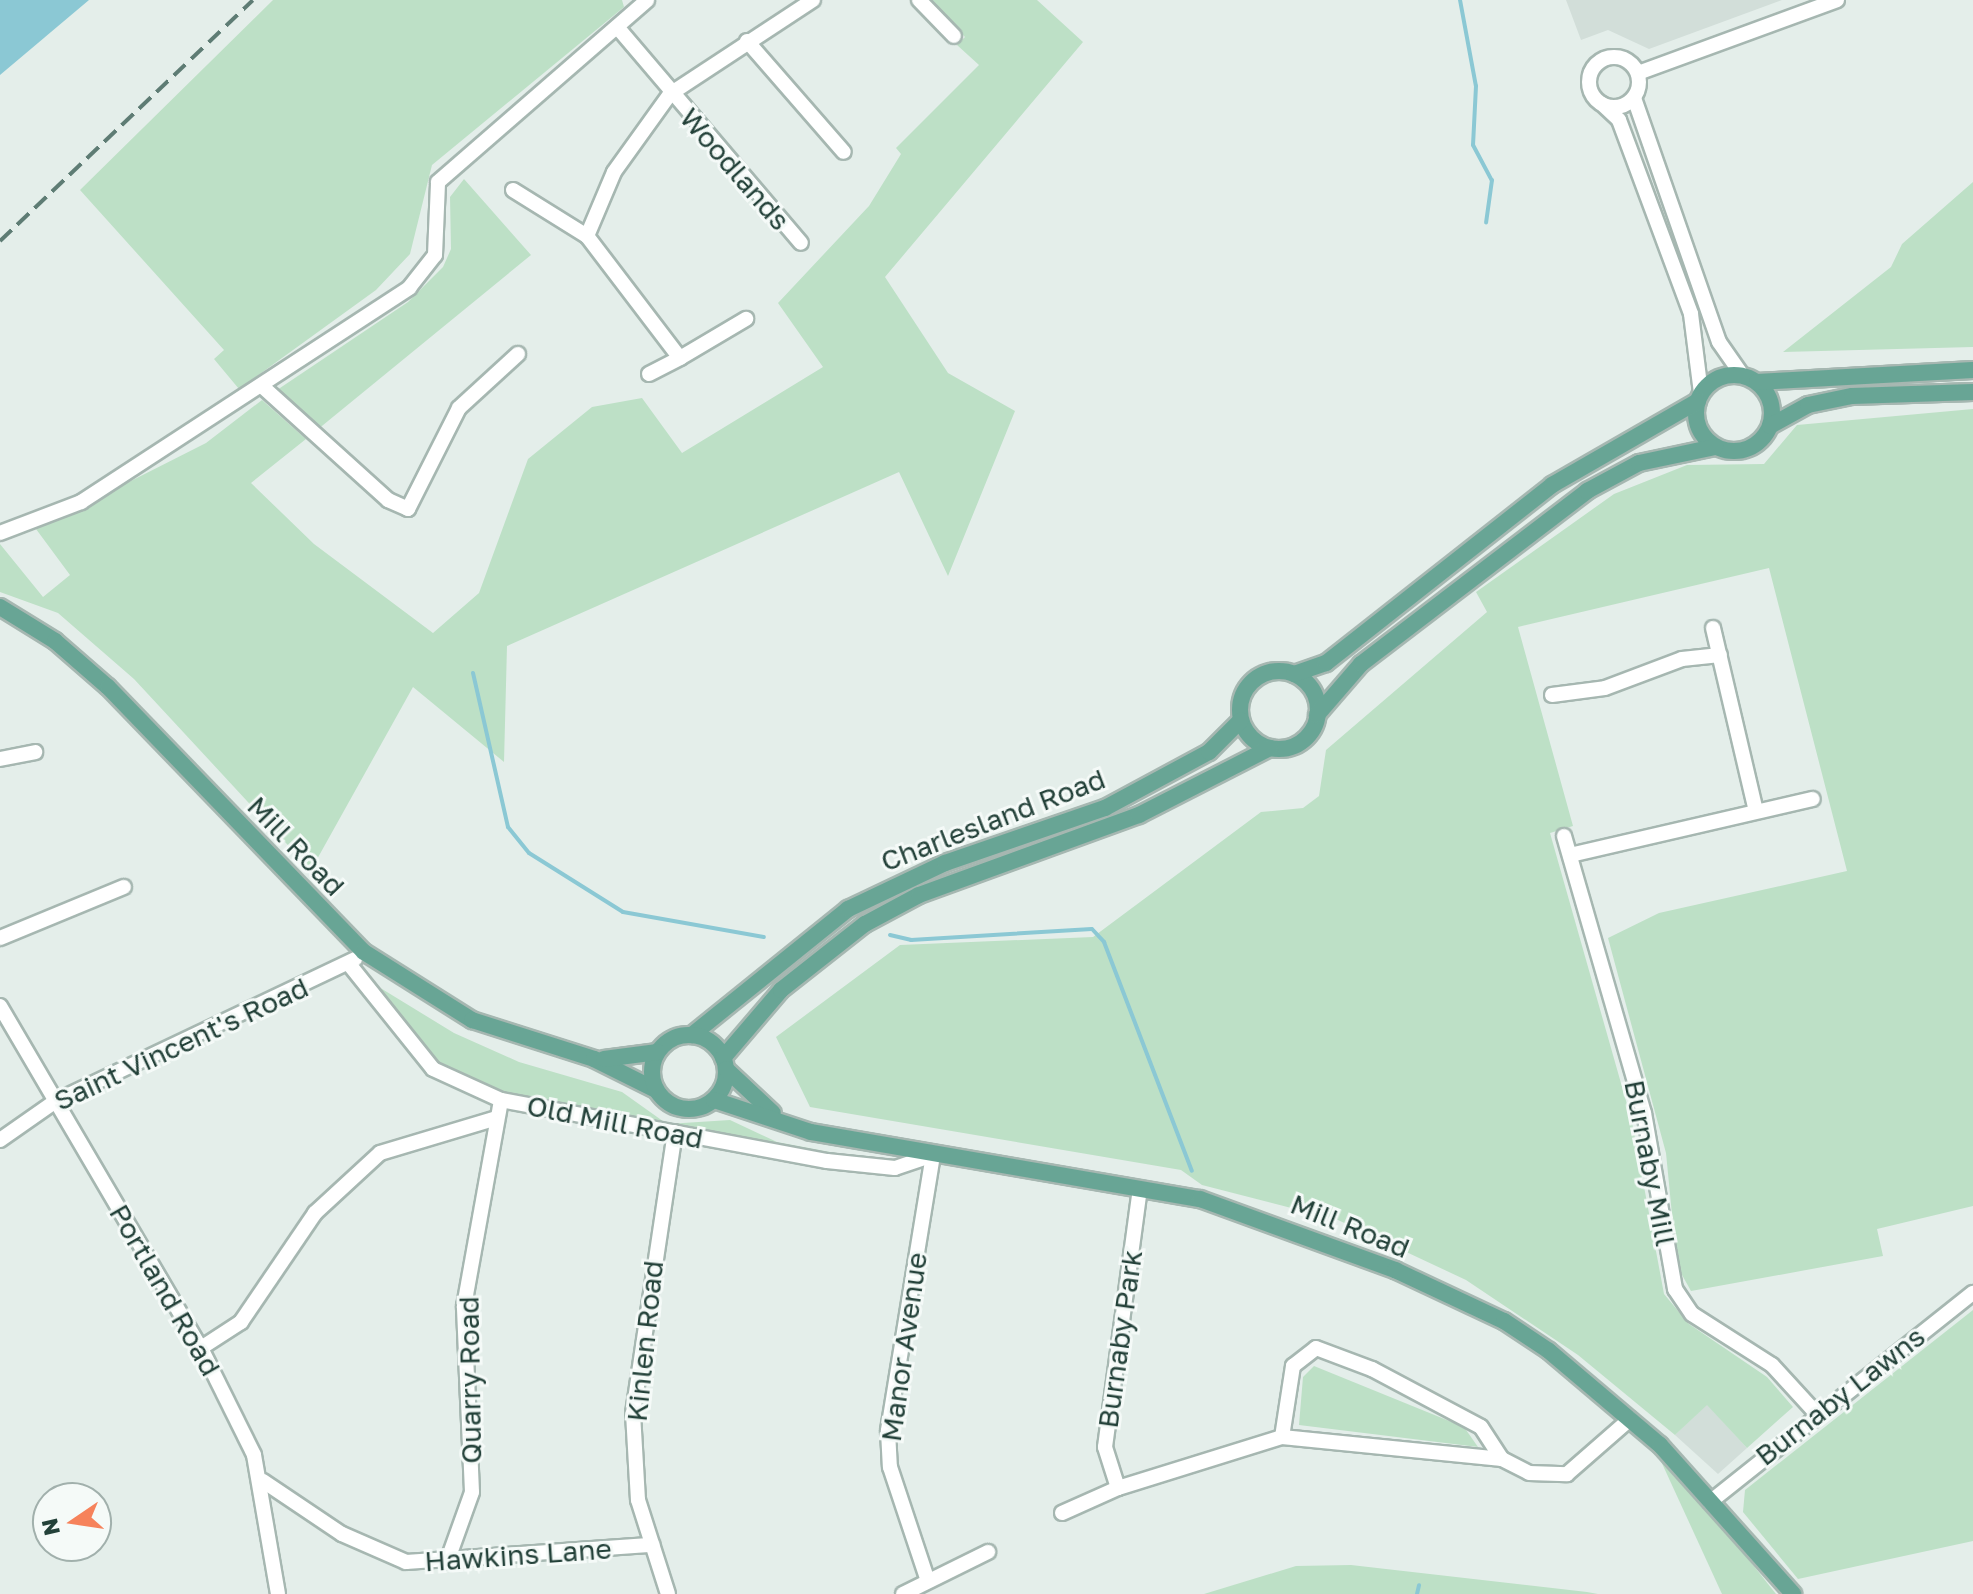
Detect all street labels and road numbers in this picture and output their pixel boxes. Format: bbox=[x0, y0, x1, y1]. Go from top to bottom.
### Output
street label: Woodlands bbox=[673, 101, 797, 237]
street label: Charlesland Road bbox=[876, 762, 1110, 878]
street label: Mill Road bbox=[240, 789, 352, 903]
street label: Saint Vincent's Road bbox=[49, 970, 313, 1118]
street label: Burnaby Mill bbox=[1617, 1077, 1683, 1249]
street label: Old Mill Road bbox=[524, 1088, 706, 1156]
street label: Mill Road bbox=[1286, 1187, 1414, 1265]
street label: Portland Road bbox=[102, 1198, 228, 1382]
street label: Burnaby Park bbox=[1091, 1248, 1149, 1430]
street label: Manor Avenue bbox=[874, 1250, 934, 1444]
street label: Kinlen Road bbox=[620, 1259, 670, 1423]
street label: Quarry Road bbox=[452, 1296, 488, 1464]
street label: Burnaby Lawns bbox=[1749, 1319, 1931, 1473]
street label: Hawkins Lane bbox=[423, 1532, 613, 1578]

